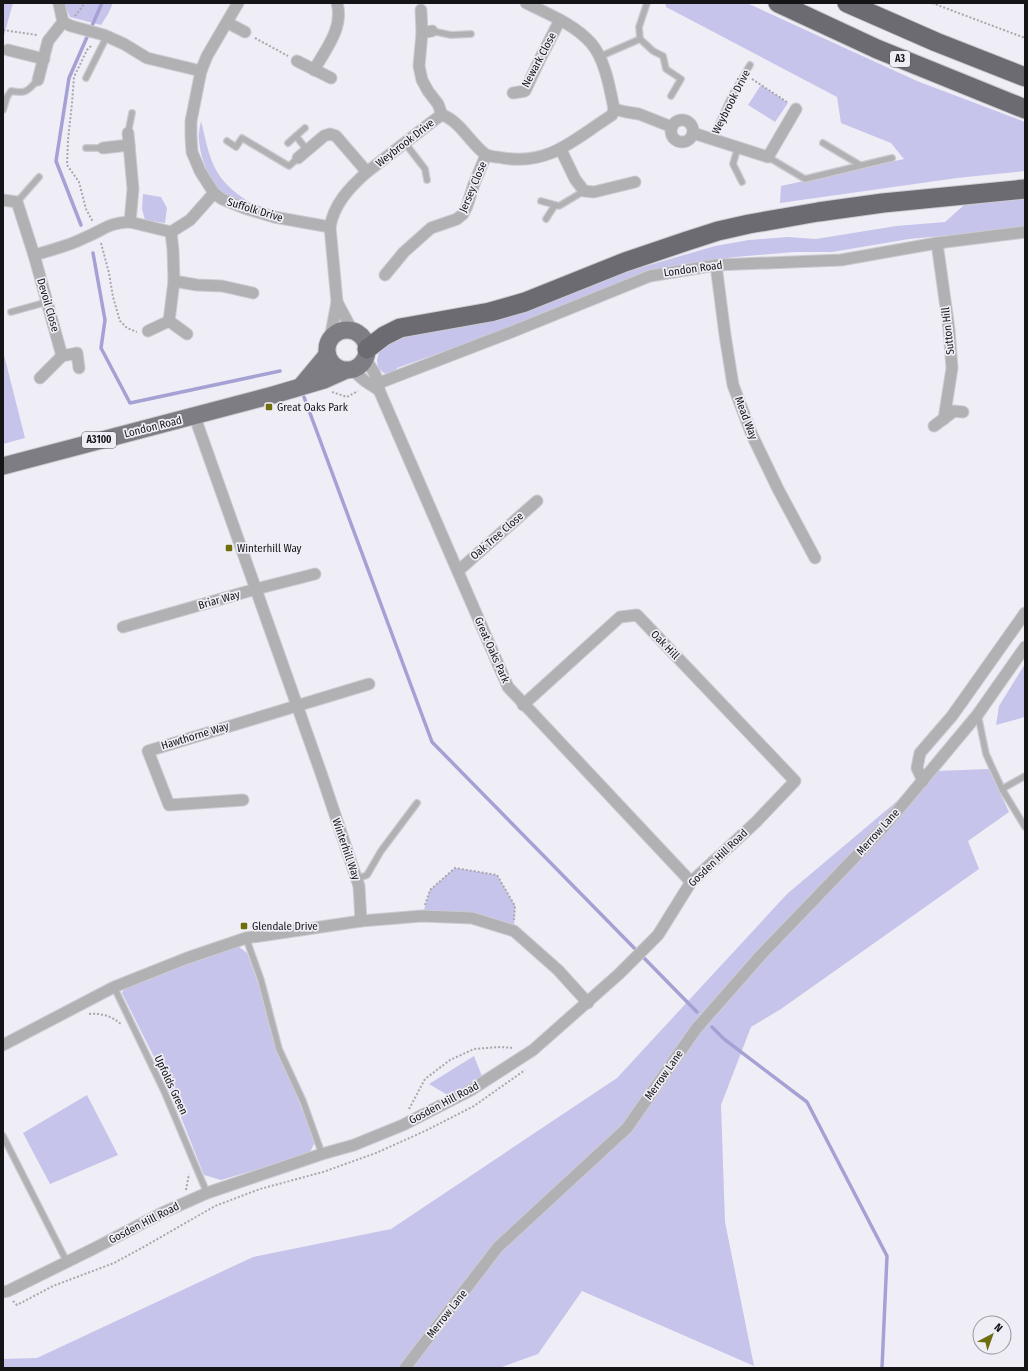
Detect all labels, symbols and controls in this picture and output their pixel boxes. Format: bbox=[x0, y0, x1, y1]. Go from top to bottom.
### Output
street label: Newark Close bbox=[519, 30, 559, 90]
road number: A3 bbox=[890, 51, 910, 67]
street label: Weybrook Drive bbox=[709, 68, 753, 136]
street label: Weybrook Drive bbox=[373, 116, 437, 170]
street label: Jersey Close bbox=[456, 160, 490, 214]
street label: Suffolk Drive bbox=[226, 195, 284, 225]
street label: London Road bbox=[663, 258, 723, 280]
street label: Devoil Close bbox=[34, 277, 62, 333]
street label: Sutton Hill bbox=[939, 307, 957, 355]
street label: Mead Way bbox=[732, 395, 760, 441]
place label: Great Oaks Park bbox=[277, 401, 349, 414]
marker: Great Oaks Park bbox=[264, 402, 274, 412]
street label: London Road bbox=[123, 414, 183, 440]
road number: A3100 bbox=[82, 432, 116, 448]
street label: Oak Tree Close bbox=[468, 509, 526, 563]
place label: Winterhill Way bbox=[237, 542, 302, 555]
marker: Winterhill Way bbox=[224, 543, 234, 553]
street label: Briar Way bbox=[197, 588, 241, 612]
street label: Great Oaks Park bbox=[472, 615, 513, 686]
street label: Oak Hill bbox=[648, 628, 682, 662]
street label: Hawthorne Way bbox=[160, 720, 230, 752]
street label: Merrow Lane bbox=[854, 806, 902, 858]
street label: Winterhill Way bbox=[329, 816, 363, 882]
street label: Gosden Hill Road bbox=[686, 827, 750, 889]
place label: Glendale Drive bbox=[252, 920, 318, 933]
marker: Glendale Drive bbox=[239, 921, 249, 931]
street label: Merrow Lane bbox=[642, 1048, 686, 1102]
street label: Upfolds Green bbox=[152, 1053, 190, 1117]
street label: Gosden Hill Road bbox=[407, 1079, 481, 1127]
street label: Gosden Hill Road bbox=[107, 1200, 181, 1246]
street label: Merrow Lane bbox=[424, 1287, 470, 1341]
north arrow bbox=[972, 1315, 1012, 1355]
text: N bbox=[991, 1321, 1005, 1335]

